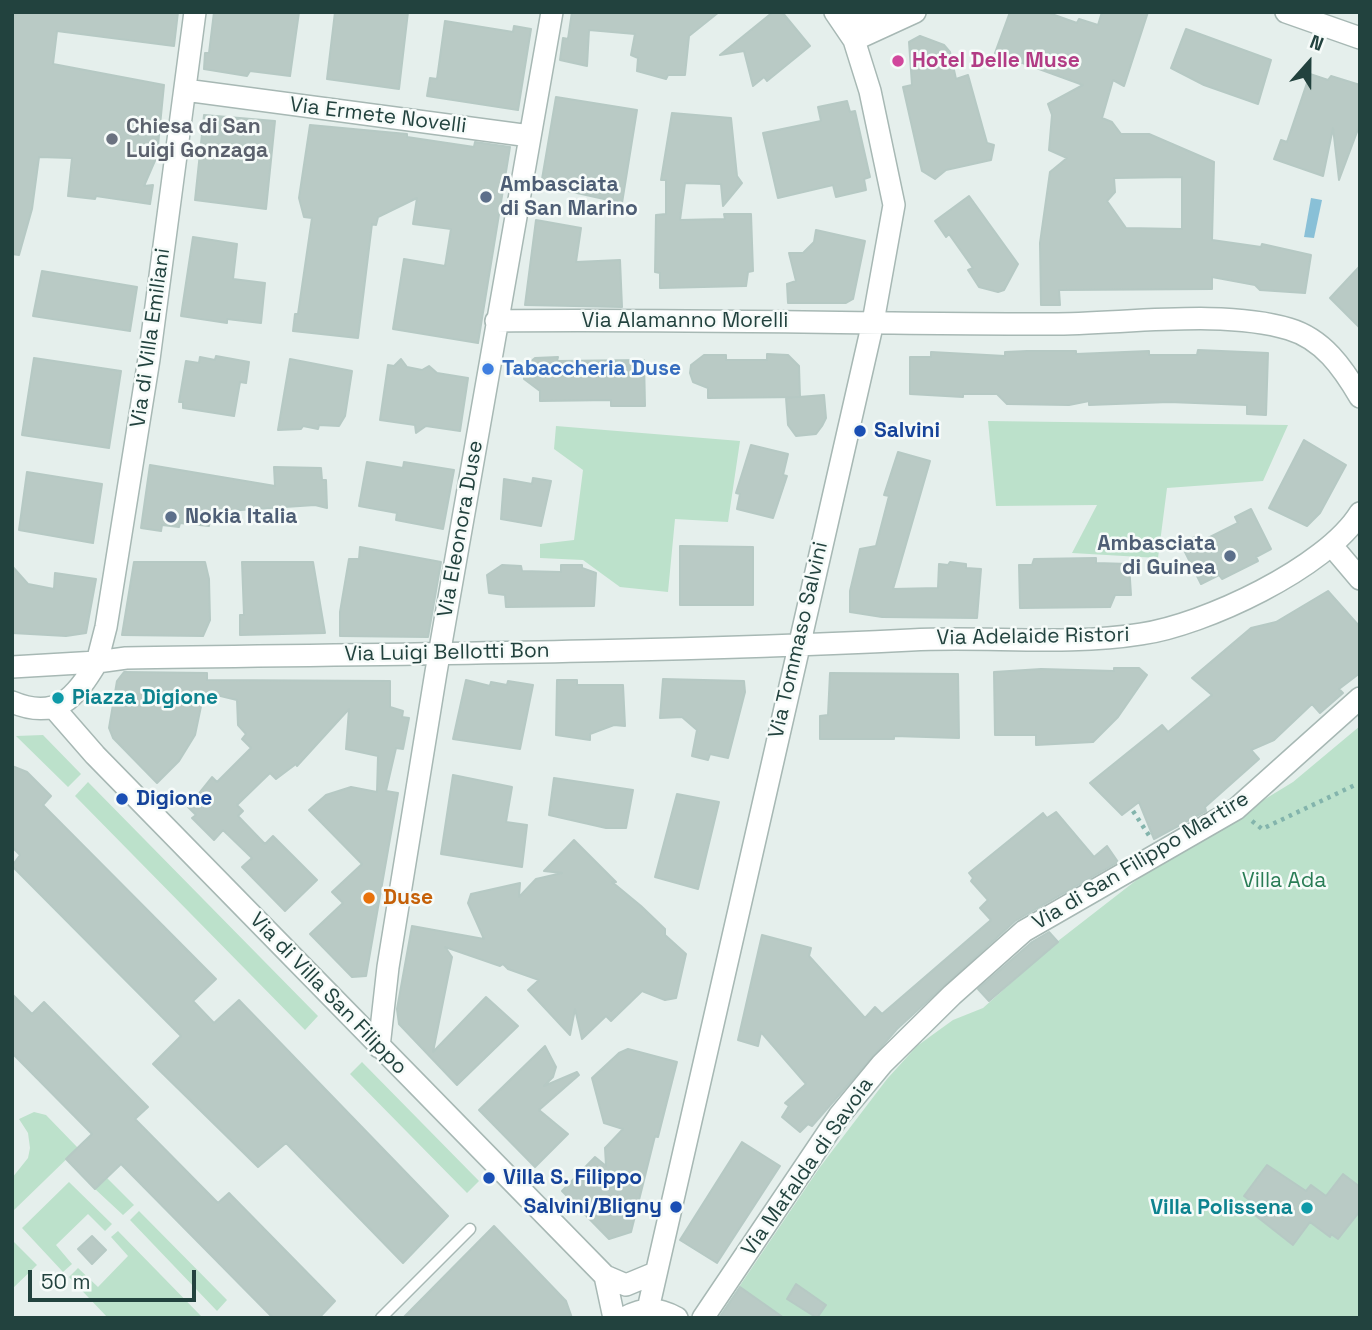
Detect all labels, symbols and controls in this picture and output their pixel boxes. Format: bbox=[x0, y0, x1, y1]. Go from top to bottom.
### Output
north arrow bbox=[1274, 28, 1344, 98]
text: N bbox=[1306, 29, 1327, 57]
place label: Hotel Delle Muse bbox=[912, 48, 1080, 74]
marker: Hotel Delle Muse bbox=[890, 53, 906, 69]
street label: Via Ermete Novelli bbox=[288, 93, 468, 139]
place label: Chiesa di San Luigi Gonzaga bbox=[126, 114, 268, 164]
marker: Chiesa di San Luigi Gonzaga bbox=[104, 131, 120, 147]
place label: Ambasciata di San Marino bbox=[500, 172, 638, 222]
marker: Ambasciata di San Marino bbox=[478, 189, 494, 205]
street label: Via di Villa Emiliani bbox=[126, 247, 176, 429]
street label: Via Alamanno Morelli bbox=[582, 308, 788, 334]
place label: Tabaccheria Duse bbox=[502, 356, 681, 382]
marker: Tabaccheria Duse bbox=[480, 361, 496, 377]
place label: Salvini bbox=[874, 418, 940, 444]
marker: Salvini bbox=[852, 423, 868, 439]
street label: Via Eleonora Duse bbox=[433, 439, 489, 619]
place label: Nokia Italia bbox=[185, 504, 297, 530]
marker: Nokia Italia bbox=[163, 509, 179, 525]
place label: Ambasciata di Guinea bbox=[1097, 531, 1216, 581]
street label: Via Tommaso Salvini bbox=[764, 539, 834, 741]
marker: Ambasciata di Guinea bbox=[1222, 548, 1238, 564]
street label: Via Adelaide Ristori bbox=[936, 623, 1130, 651]
street label: Via Luigi Bellotti Bon bbox=[344, 639, 550, 667]
place label: Piazza Digione bbox=[72, 685, 218, 711]
marker: Piazza Digione bbox=[50, 690, 66, 706]
place label: Digione bbox=[136, 786, 212, 812]
street label: Via di San Filippo Martire bbox=[1028, 786, 1254, 936]
marker: Digione bbox=[114, 791, 130, 807]
park label: Villa Ada bbox=[1242, 868, 1326, 894]
place label: Duse bbox=[383, 885, 433, 911]
marker: Duse bbox=[361, 890, 377, 906]
street label: Via di Villa San Filippo bbox=[244, 908, 412, 1080]
street label: Via Mafalda di Savoia bbox=[737, 1073, 879, 1261]
place label: Villa S. Filippo bbox=[503, 1165, 642, 1191]
marker: Villa S. Filippo bbox=[481, 1170, 497, 1186]
place label: Salvini/Bligny bbox=[524, 1194, 662, 1220]
place label: Villa Polissena bbox=[1150, 1195, 1293, 1221]
marker: Salvini/Bligny bbox=[668, 1199, 684, 1215]
marker: Villa Polissena bbox=[1299, 1200, 1315, 1216]
scale bar bbox=[32, 1256, 200, 1300]
text: 50 m bbox=[41, 1268, 91, 1295]

